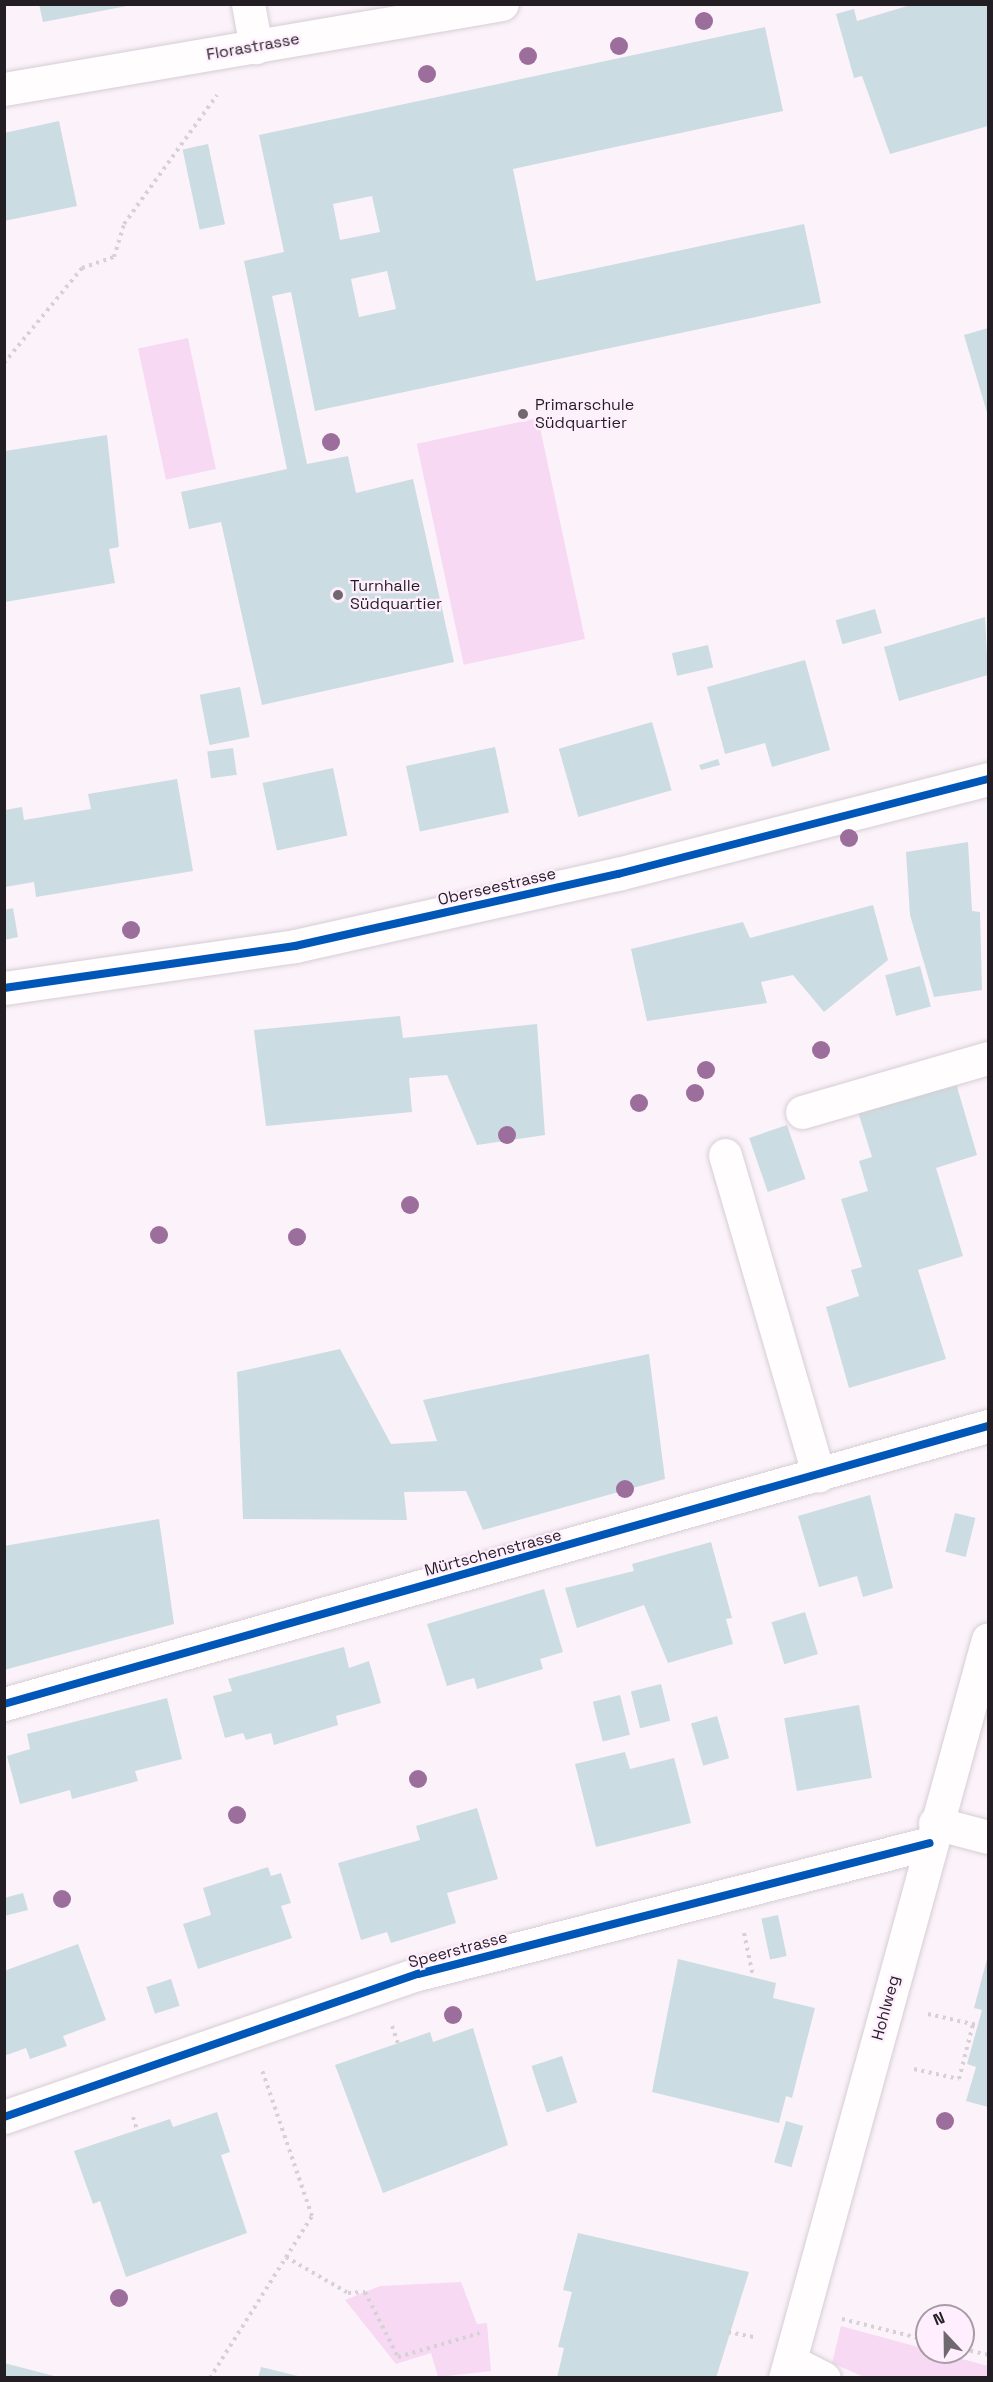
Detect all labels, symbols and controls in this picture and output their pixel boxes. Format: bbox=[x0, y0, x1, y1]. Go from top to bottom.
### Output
street label: Florastrasse bbox=[205, 29, 301, 65]
place label: Primarschule Südquartier bbox=[535, 395, 634, 433]
marker: Primarschule Südquartier bbox=[516, 407, 530, 421]
place label: Turnhalle Südquartier bbox=[350, 576, 442, 614]
marker: Turnhalle Südquartier bbox=[331, 588, 345, 602]
street label: Oberseestrasse bbox=[436, 864, 558, 910]
street label: Mürtschenstrasse bbox=[422, 1525, 564, 1581]
street label: Speerstrasse bbox=[406, 1928, 510, 1972]
street label: Hohlweg bbox=[868, 1973, 904, 2043]
north arrow bbox=[915, 2304, 975, 2364]
text: N bbox=[930, 2307, 948, 2330]

